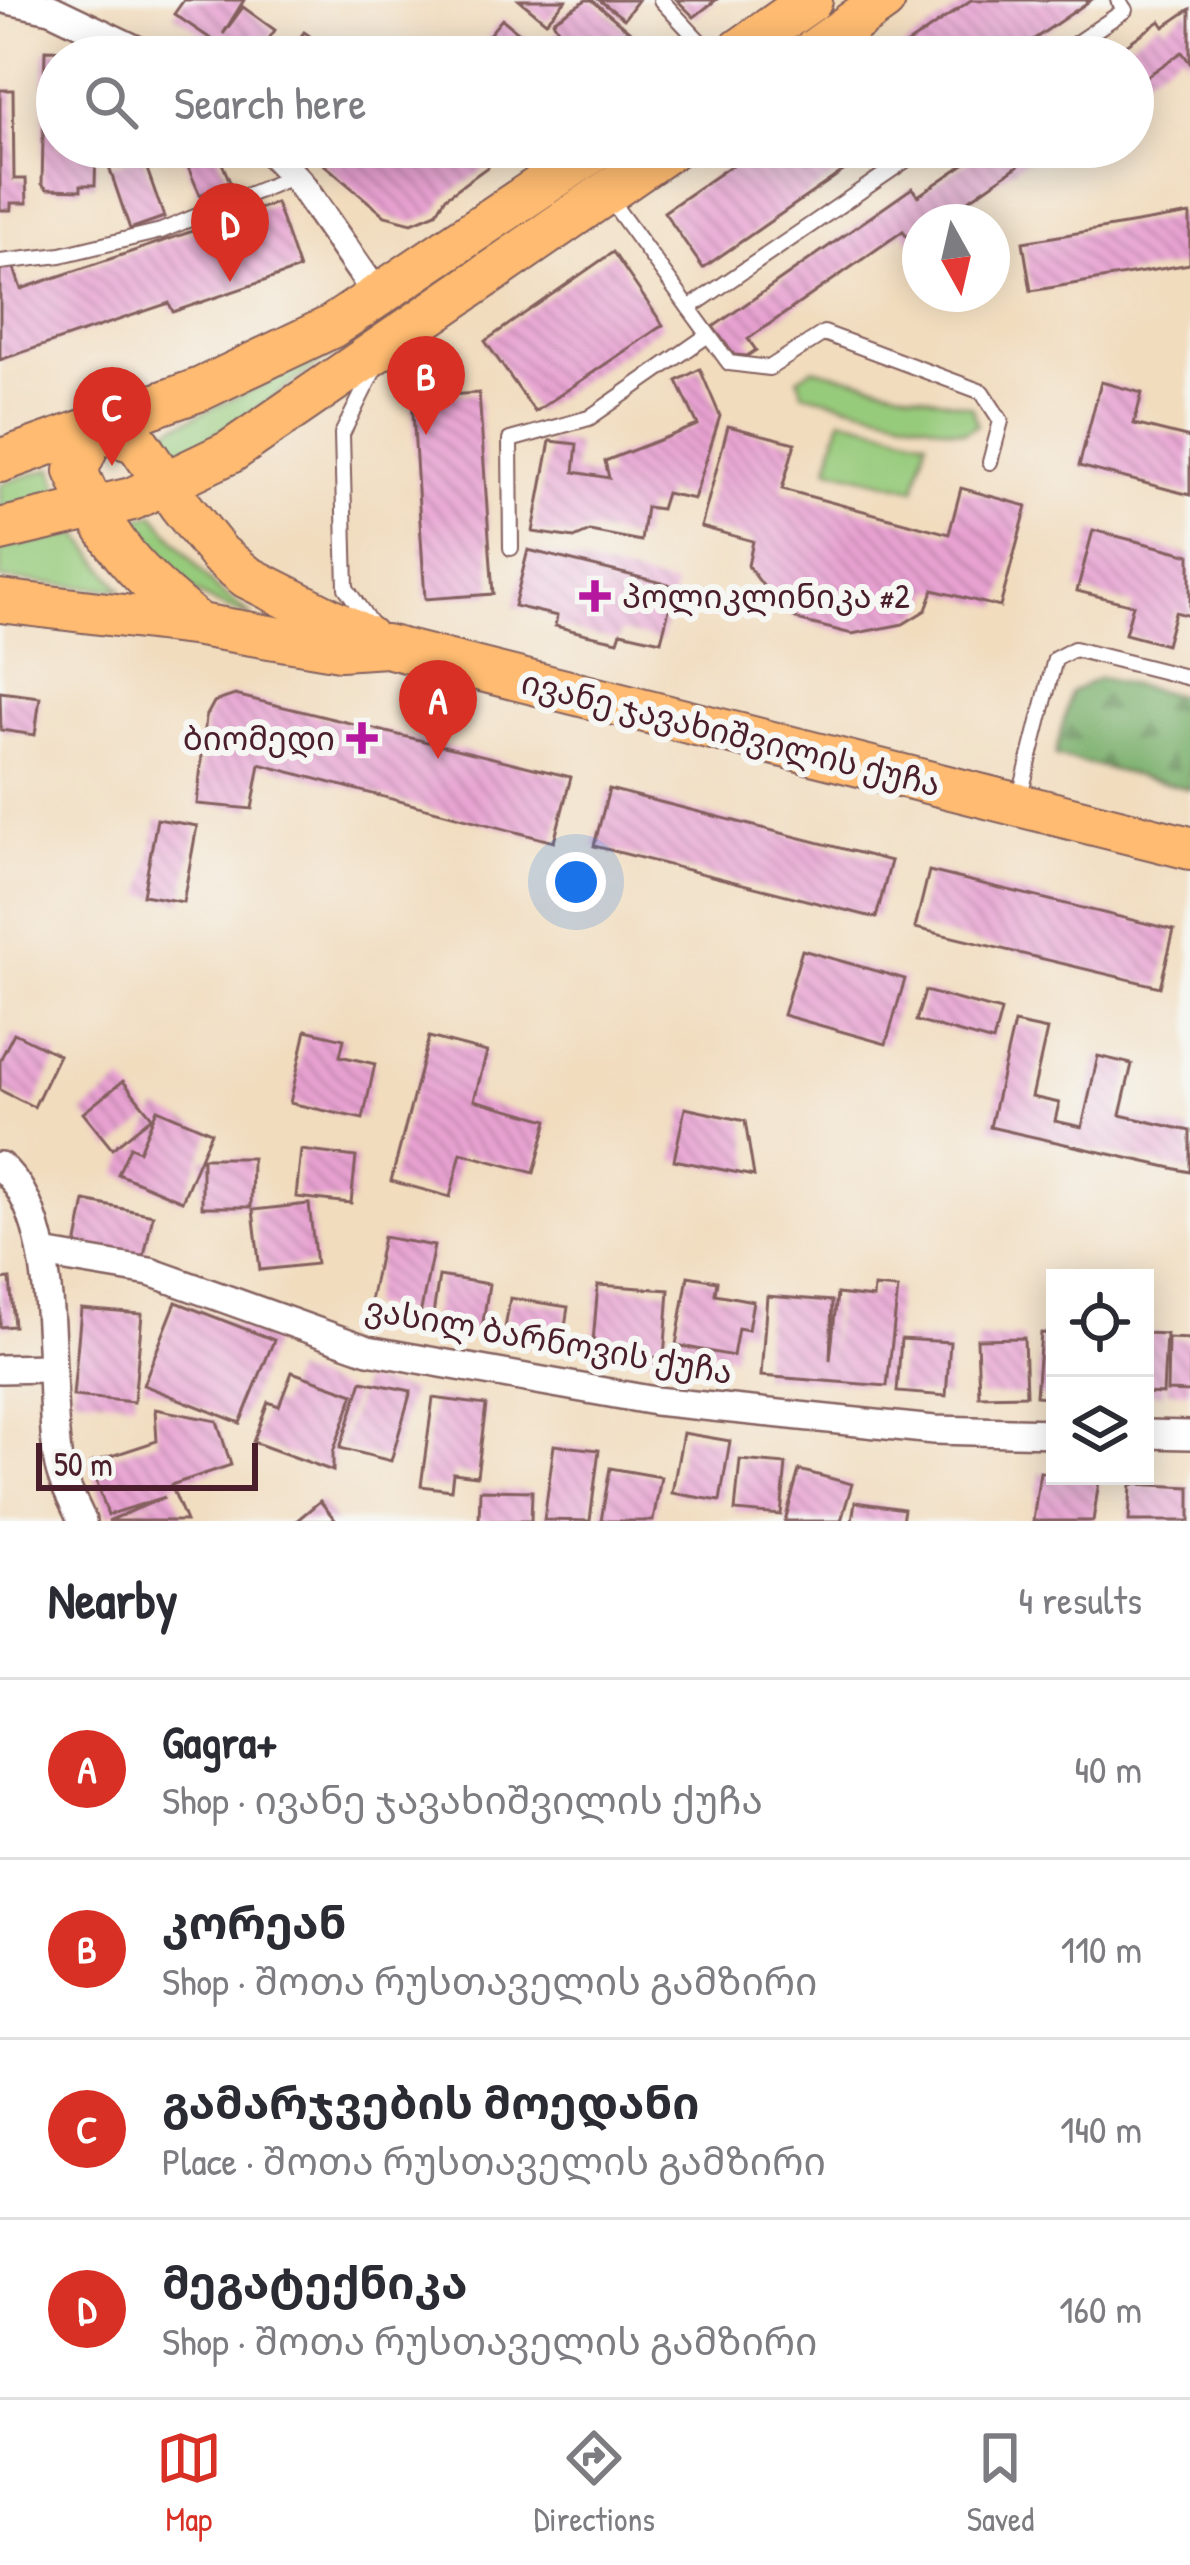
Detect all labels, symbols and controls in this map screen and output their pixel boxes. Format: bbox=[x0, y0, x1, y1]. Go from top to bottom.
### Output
search box bbox=[36, 36, 1154, 168]
icon: search bbox=[78, 69, 144, 135]
text: Search here bbox=[174, 72, 366, 133]
pin: D bbox=[191, 183, 269, 282]
north arrow bbox=[902, 204, 1010, 312]
pin: B bbox=[387, 336, 465, 435]
pin: C bbox=[73, 367, 151, 466]
place label: პოლიკლინიკა #2 bbox=[622, 574, 910, 618]
marker: პოლიკლინიკა #2 bbox=[579, 580, 611, 612]
pin: A bbox=[399, 660, 477, 759]
street label: ივანე ჯავახიშვილის ქუჩა bbox=[517, 660, 945, 806]
place label: ბიომედი bbox=[183, 716, 335, 760]
marker: ბიომედი bbox=[346, 722, 378, 754]
your location bbox=[546, 852, 606, 912]
map controls bbox=[1046, 1269, 1154, 1485]
button: locate bbox=[1046, 1269, 1154, 1377]
street label: ვასილ ბარნოვის ქუჩა bbox=[362, 1286, 736, 1394]
button: layers bbox=[1046, 1377, 1154, 1485]
scale bar bbox=[36, 1437, 258, 1490]
text: 50 m bbox=[54, 1442, 113, 1486]
text: Nearby bbox=[48, 1565, 178, 1634]
text: 4 results bbox=[1018, 1573, 1142, 1626]
text: Gagra+ bbox=[162, 1711, 278, 1772]
text: A bbox=[77, 1742, 97, 1795]
text: 40 m bbox=[1074, 1742, 1142, 1795]
text: Shop · ივანე ჯავახიშვილის ქუჩა bbox=[162, 1773, 763, 1826]
text: კორეან bbox=[162, 1892, 346, 1953]
text: B bbox=[77, 1922, 97, 1975]
text: 110 m bbox=[1061, 1922, 1142, 1975]
text: Shop · შოთა რუსთაველის გამზირი bbox=[162, 1954, 817, 2007]
text: გამარჯვების მოედანი bbox=[162, 2072, 699, 2133]
text: C bbox=[76, 2102, 98, 2155]
text: 140 m bbox=[1060, 2102, 1142, 2155]
text: Place · შოთა რუსთაველის გამზირი bbox=[162, 2134, 826, 2187]
text: მეგატექნიკა bbox=[162, 2252, 468, 2313]
text: D bbox=[78, 2282, 96, 2335]
text: 160 m bbox=[1059, 2282, 1142, 2335]
text: Shop · შოთა რუსთაველის გამზირი bbox=[162, 2314, 817, 2367]
tab: Map bbox=[156, 2425, 222, 2541]
tab: Directions bbox=[534, 2425, 655, 2541]
tab: Saved bbox=[967, 2425, 1034, 2541]

